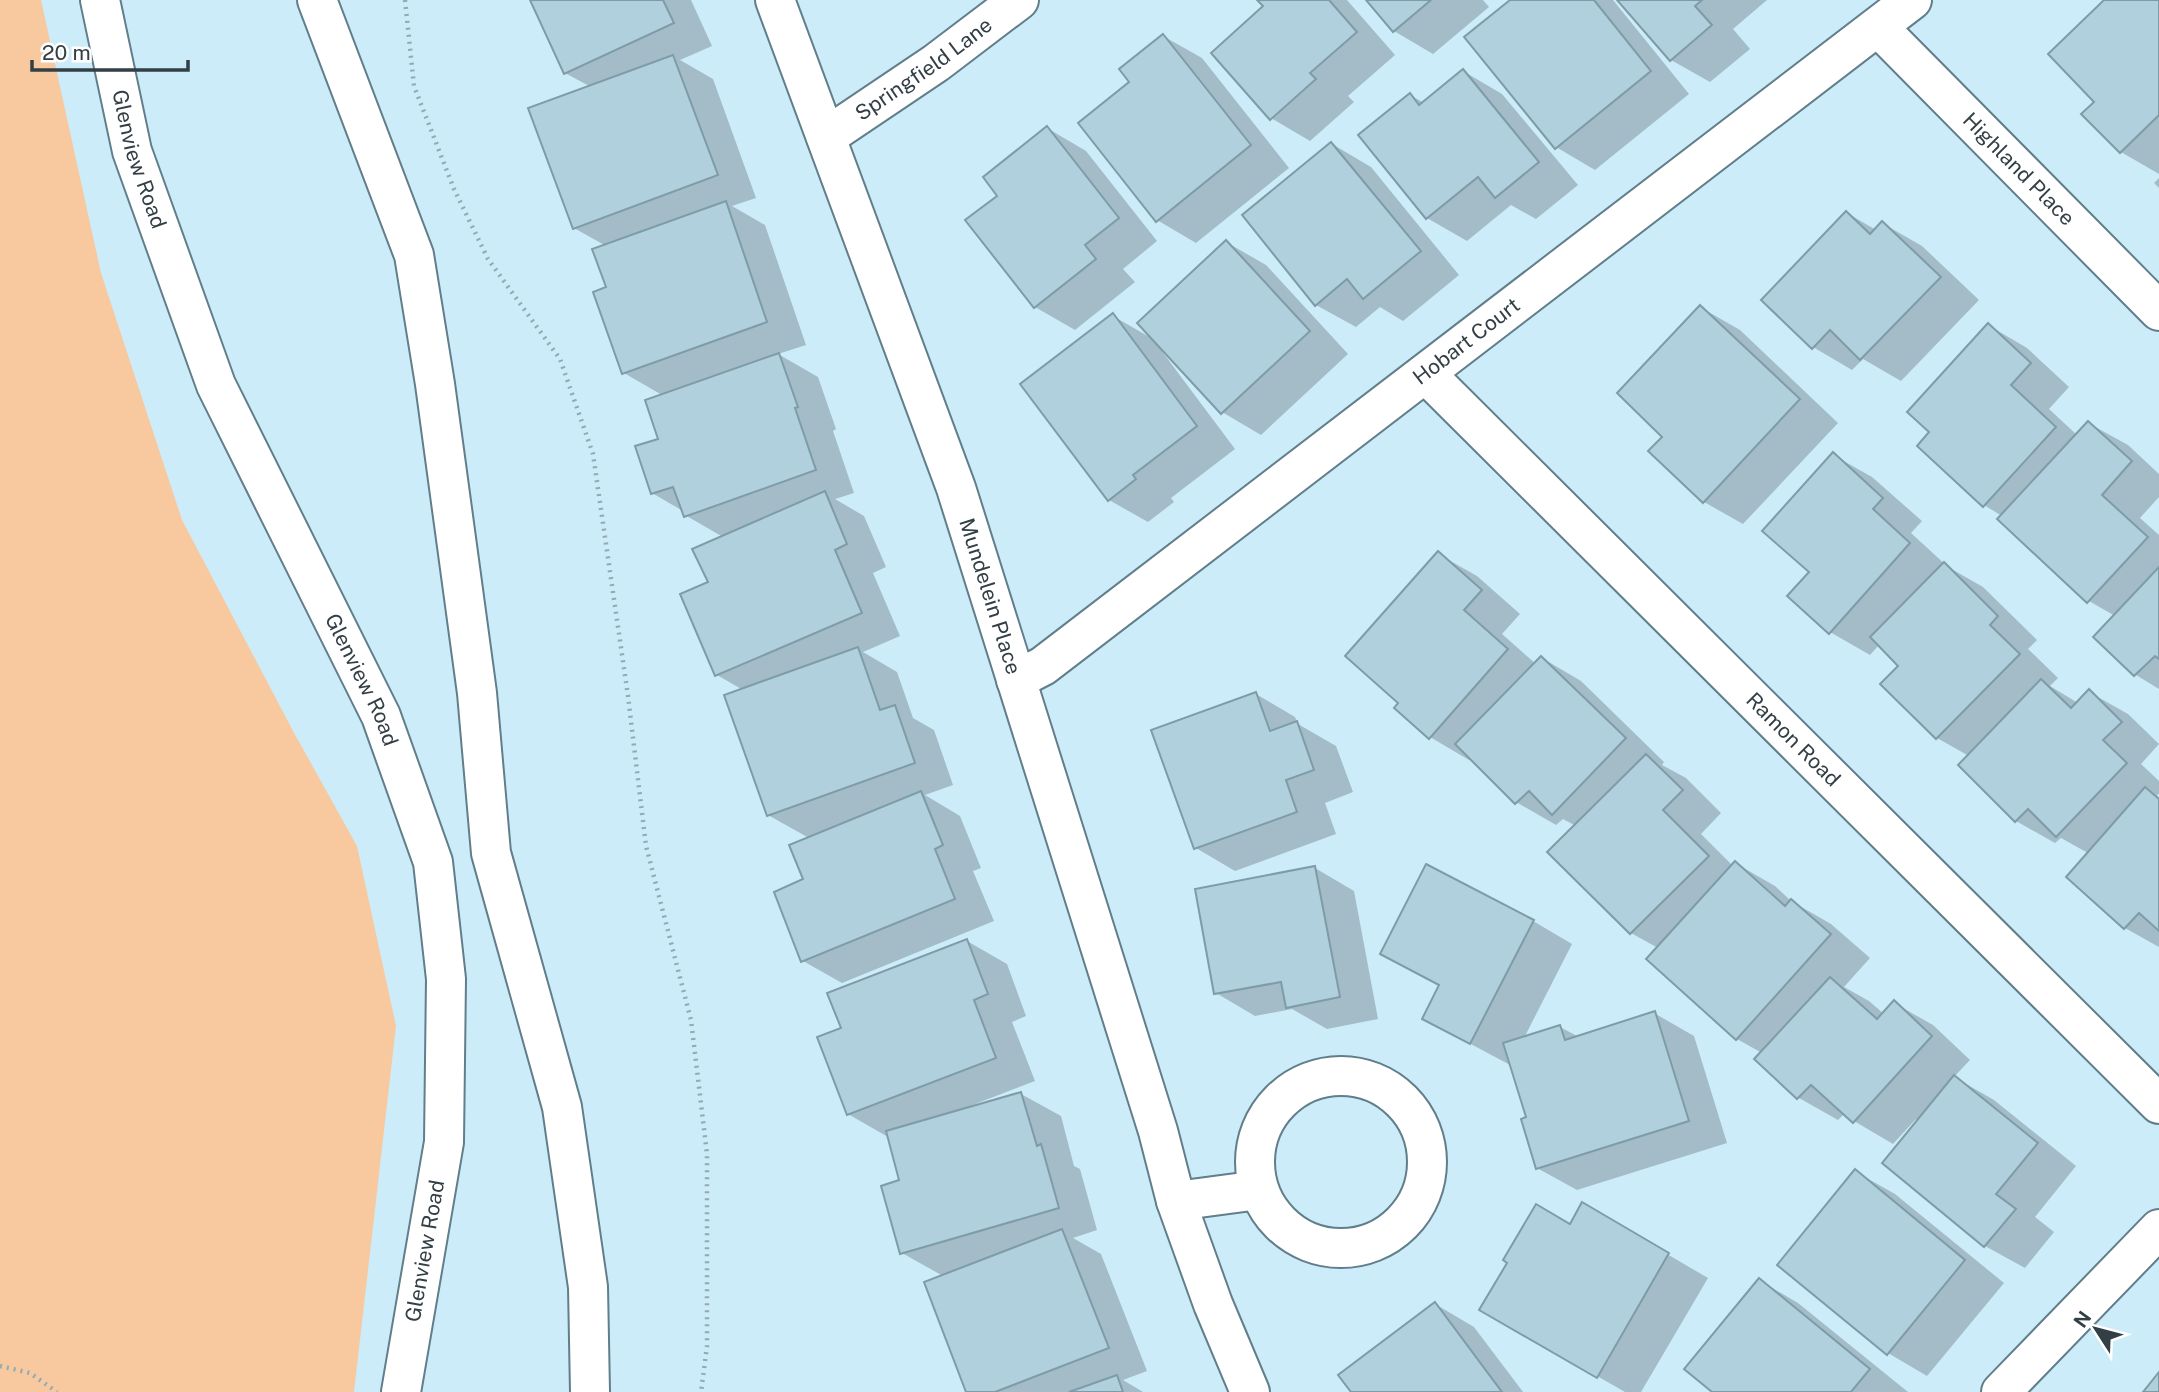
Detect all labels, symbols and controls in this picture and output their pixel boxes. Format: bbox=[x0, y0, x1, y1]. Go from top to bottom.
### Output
street label: Springfield Lane bbox=[850, 12, 997, 126]
scale bar bbox=[32, 28, 187, 72]
text: 20 m bbox=[42, 40, 91, 65]
street label: Glenview Road bbox=[107, 87, 172, 232]
street label: Highland Place bbox=[1958, 107, 2080, 230]
street label: Hobart Court bbox=[1408, 292, 1525, 390]
street label: Mundelein Place bbox=[954, 515, 1027, 677]
street label: Glenview Road bbox=[320, 609, 404, 749]
street label: Ramon Road bbox=[1741, 687, 1846, 791]
street label: Glenview Road bbox=[400, 1178, 449, 1324]
north arrow bbox=[2061, 1294, 2131, 1364]
text: N bbox=[2069, 1307, 2096, 1331]

